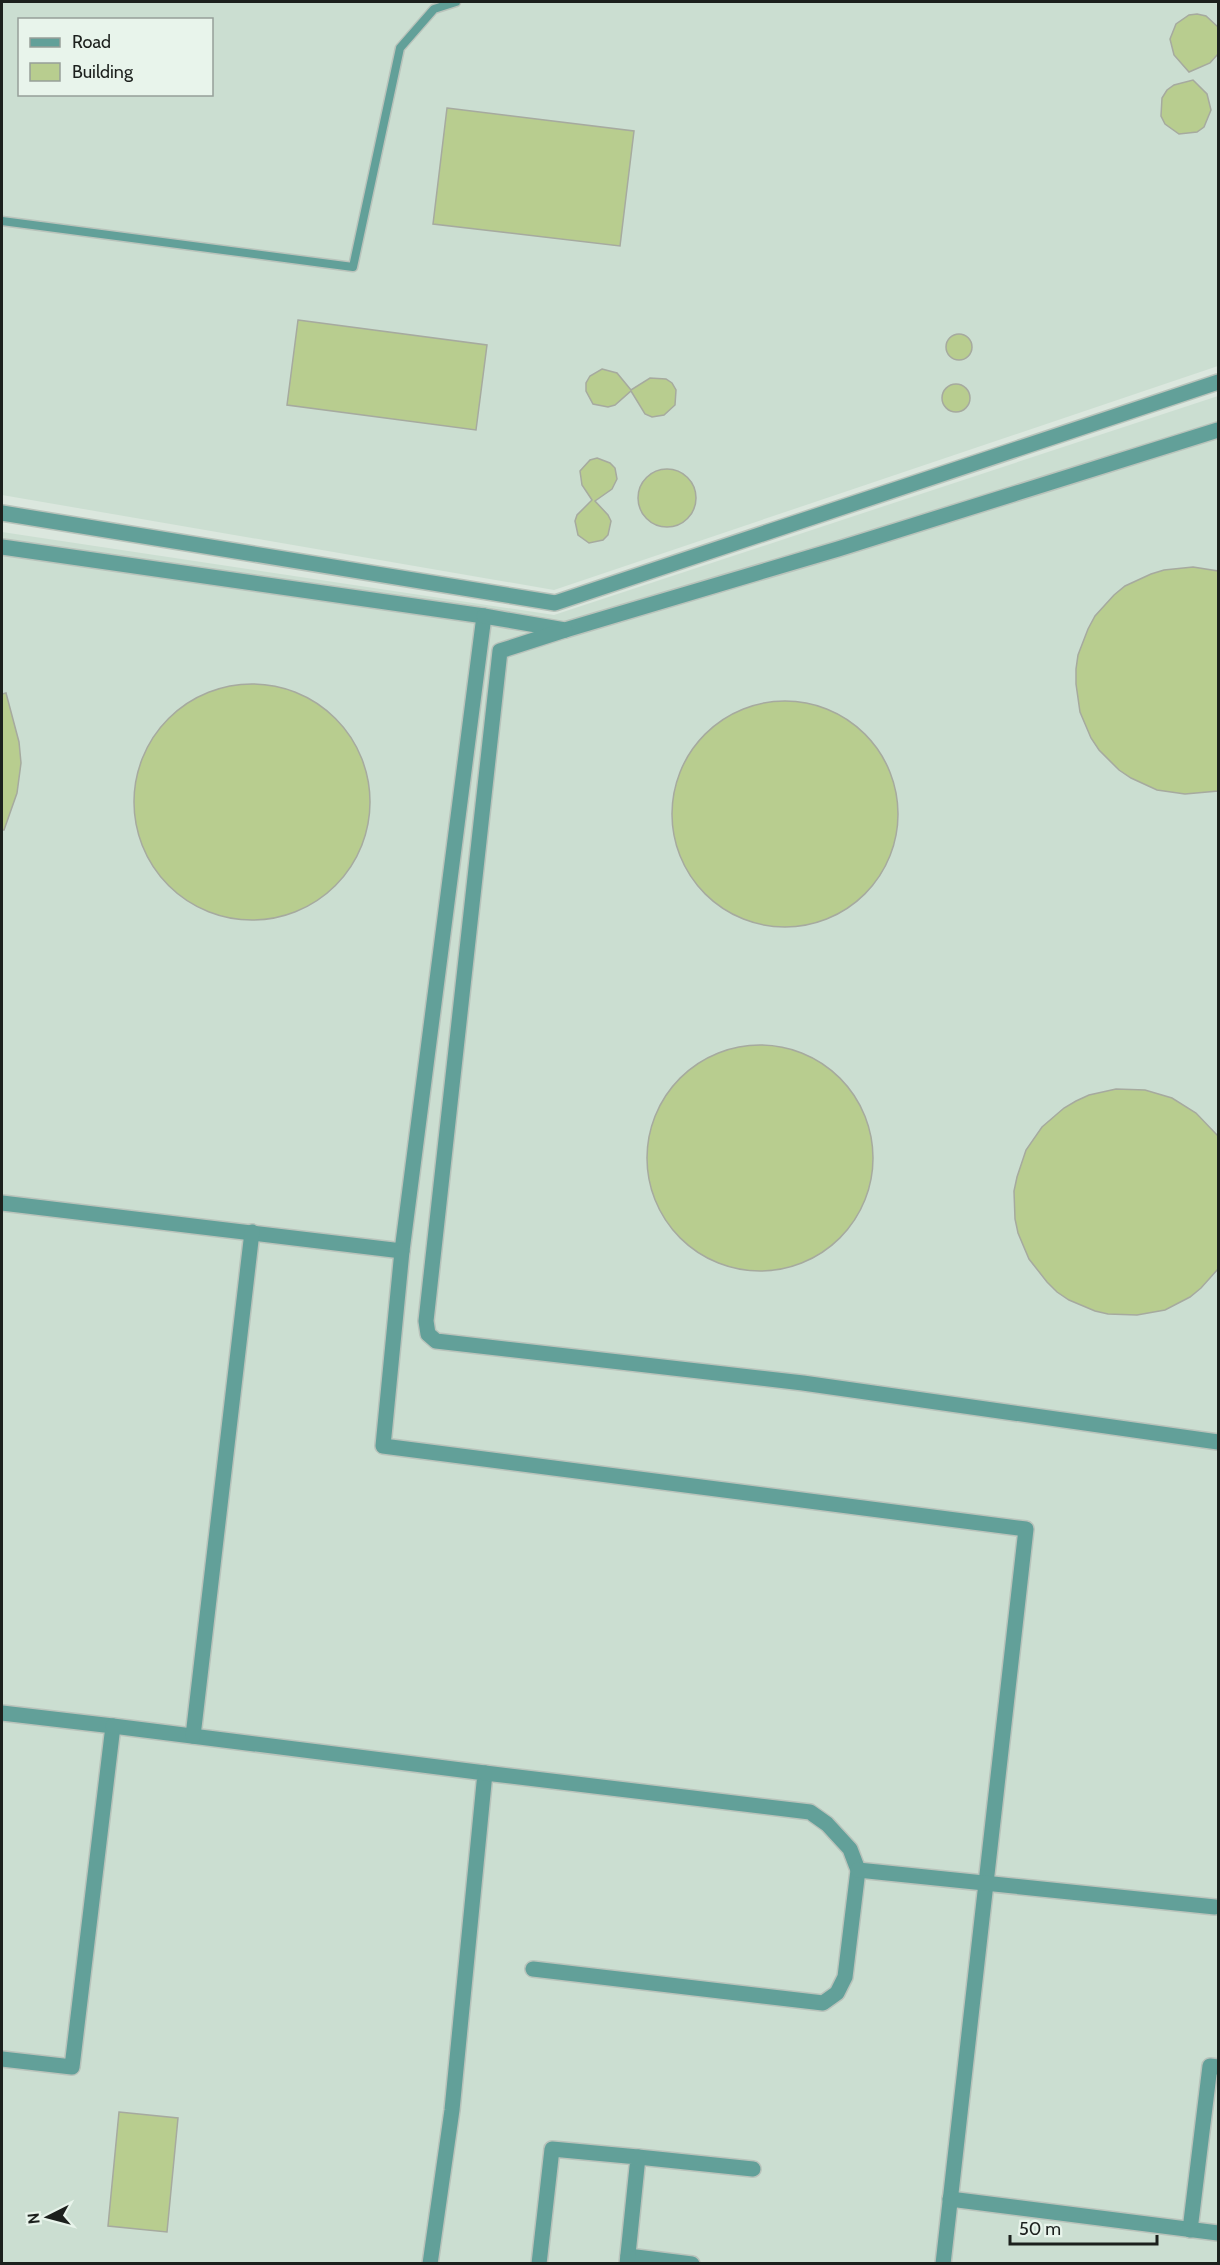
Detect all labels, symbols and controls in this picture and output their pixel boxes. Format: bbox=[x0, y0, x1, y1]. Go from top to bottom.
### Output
legend bbox=[18, 18, 213, 96]
text: Road bbox=[72, 31, 111, 53]
text: Building bbox=[72, 61, 134, 83]
north arrow bbox=[18, 2187, 78, 2247]
scale bar bbox=[1010, 2208, 1157, 2246]
text: N bbox=[24, 2212, 44, 2225]
text: 50 m bbox=[1019, 2218, 1061, 2240]

